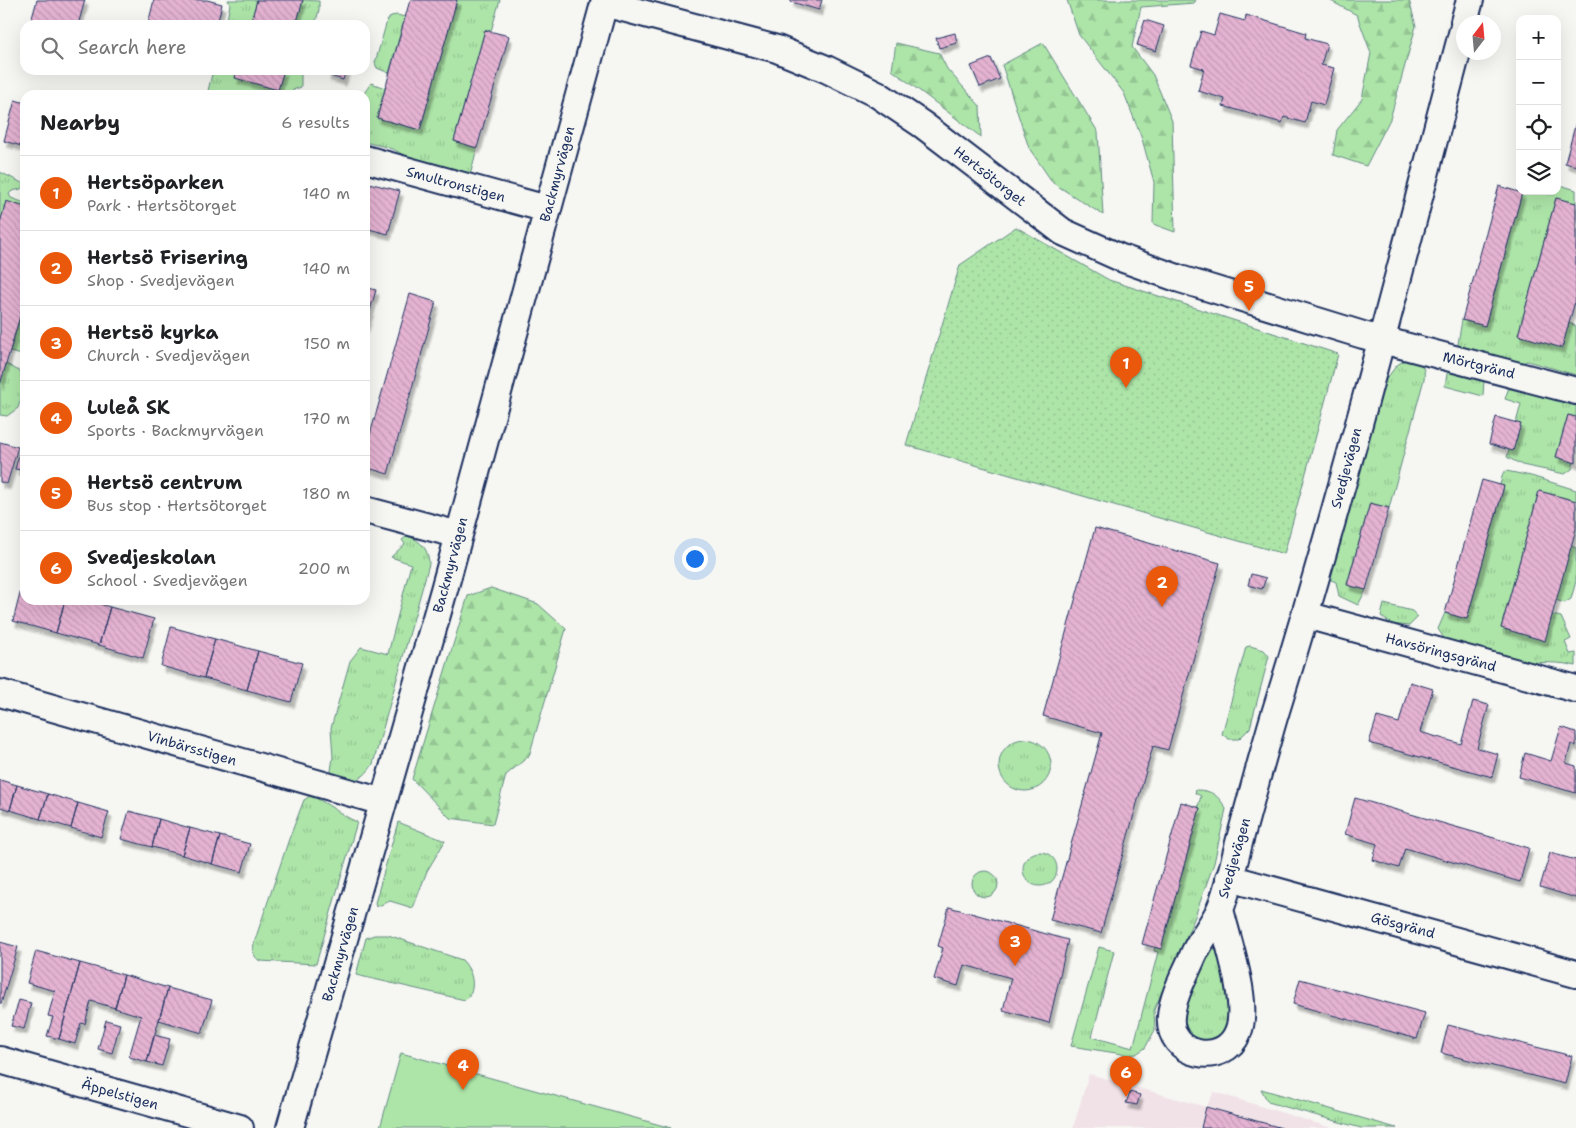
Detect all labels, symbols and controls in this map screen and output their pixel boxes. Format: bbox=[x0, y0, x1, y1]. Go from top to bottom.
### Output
north arrow bbox=[1456, 15, 1501, 60]
map controls bbox=[1516, 15, 1561, 195]
button: + bbox=[1516, 15, 1561, 60]
search box bbox=[20, 20, 370, 75]
icon: search bbox=[38, 34, 66, 62]
text: Search here bbox=[78, 35, 187, 60]
button: − bbox=[1516, 60, 1561, 105]
button: locate bbox=[1516, 105, 1561, 150]
text: Nearby bbox=[40, 109, 120, 137]
text: 6 results bbox=[281, 112, 350, 133]
street label: Backmyrvägen bbox=[536, 124, 579, 224]
street label: Hertsötorget bbox=[950, 142, 1030, 210]
button: layers bbox=[1516, 150, 1561, 195]
street label: Smultronstigen bbox=[405, 162, 508, 206]
text: Hertsöparken bbox=[87, 170, 224, 195]
text: 1 bbox=[52, 183, 60, 204]
text: 140 m bbox=[303, 183, 350, 204]
text: Park · Hertsötorget bbox=[87, 195, 237, 216]
text: Hertsö Frisering bbox=[87, 245, 248, 270]
text: 2 bbox=[50, 258, 62, 279]
text: 140 m bbox=[303, 258, 350, 279]
text: Shop · Svedjevägen bbox=[87, 270, 235, 291]
pin: 5 bbox=[1233, 270, 1265, 311]
text: Hertsö kyrka bbox=[87, 320, 219, 345]
text: 3 bbox=[50, 333, 62, 354]
text: 150 m bbox=[303, 333, 350, 354]
text: Church · Svedjevägen bbox=[87, 345, 250, 366]
pin: 1 bbox=[1110, 347, 1142, 388]
street label: Mörtgränd bbox=[1441, 347, 1517, 383]
text: Luleå SK bbox=[87, 395, 170, 420]
text: 4 bbox=[50, 408, 62, 429]
text: 170 m bbox=[303, 408, 350, 429]
text: Sports · Backmyrvägen bbox=[87, 420, 264, 441]
street label: Svedjevägen bbox=[1327, 425, 1366, 510]
text: Hertsö centrum bbox=[87, 470, 242, 495]
text: 5 bbox=[51, 483, 61, 504]
text: 180 m bbox=[302, 483, 350, 504]
text: Bus stop · Hertsötorget bbox=[87, 495, 267, 516]
street label: Backmyrvägen bbox=[429, 515, 472, 615]
text: Svedjeskolan bbox=[87, 545, 216, 570]
your location bbox=[682, 546, 708, 572]
text: 6 bbox=[50, 558, 62, 579]
text: 200 m bbox=[298, 558, 350, 579]
pin: 2 bbox=[1146, 566, 1178, 607]
text: School · Svedjevägen bbox=[87, 570, 248, 591]
street label: Havsöringsgränd bbox=[1383, 629, 1499, 676]
street label: Vinbärsstigen bbox=[145, 727, 239, 769]
street label: Svedjevägen bbox=[1214, 815, 1254, 900]
street label: Backmyrvägen bbox=[318, 904, 362, 1004]
street label: Gösgränd bbox=[1369, 908, 1437, 942]
pin: 3 bbox=[999, 925, 1031, 966]
pin: 4 bbox=[447, 1049, 479, 1090]
pin: 6 bbox=[1110, 1056, 1142, 1097]
street label: Äppelstigen bbox=[79, 1074, 161, 1114]

